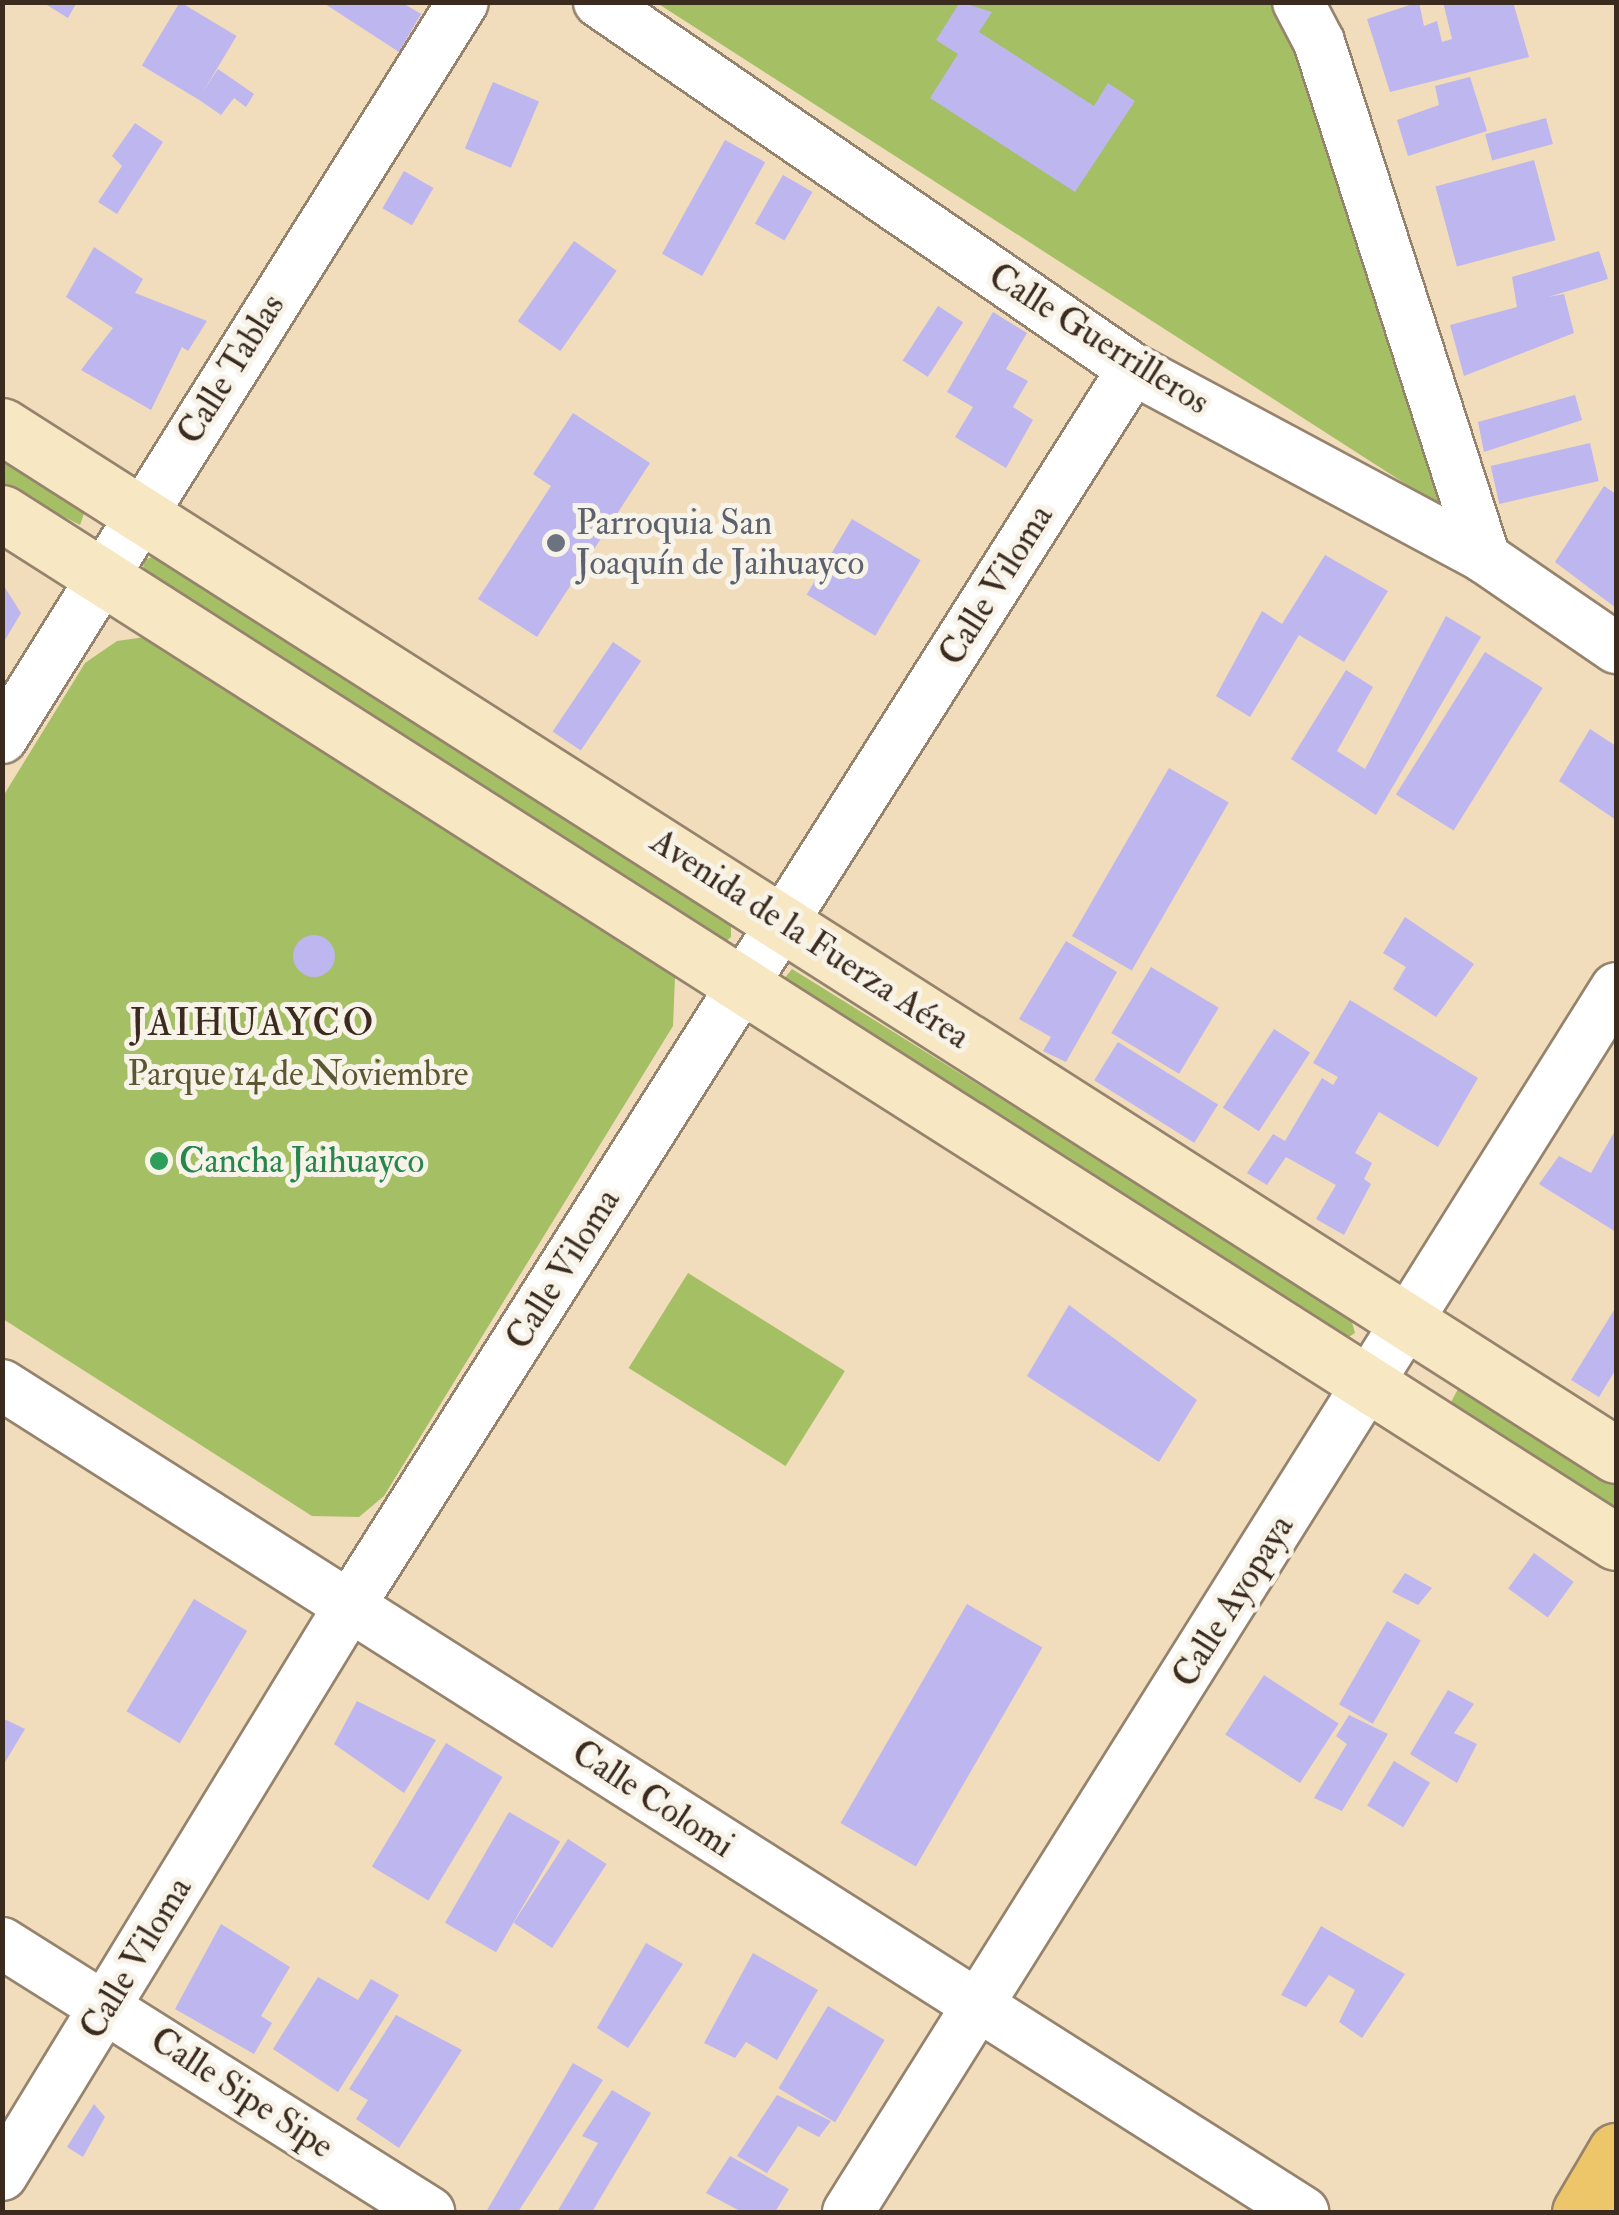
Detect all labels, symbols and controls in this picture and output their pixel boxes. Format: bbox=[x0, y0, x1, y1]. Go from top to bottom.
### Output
street label: Calle Guerrilleros bbox=[981, 255, 1217, 423]
street label: Calle Tablas bbox=[169, 286, 293, 452]
street label: Calle Viloma bbox=[930, 497, 1062, 673]
place label: Parroquia San Joaquín de Jaihuayco bbox=[576, 502, 864, 584]
marker: Parroquia San Joaquín de Jaihuayco bbox=[545, 532, 567, 554]
street label: Avenida de la Fuerza Aérea bbox=[643, 820, 977, 1058]
district label: JAIHUAYCO bbox=[130, 1001, 376, 1047]
park label: Parque 14 de Noviembre bbox=[128, 1053, 468, 1095]
place label: Cancha Jaihuayco bbox=[179, 1140, 424, 1182]
marker: Cancha Jaihuayco bbox=[148, 1150, 170, 1172]
street label: Calle Viloma bbox=[497, 1181, 629, 1357]
street label: Calle Ayopaya bbox=[1164, 1507, 1302, 1695]
street label: Calle Colomi bbox=[564, 1731, 742, 1867]
street label: Calle Viloma bbox=[71, 1870, 201, 2046]
street label: Calle Sipe Sipe bbox=[143, 2019, 341, 2167]

